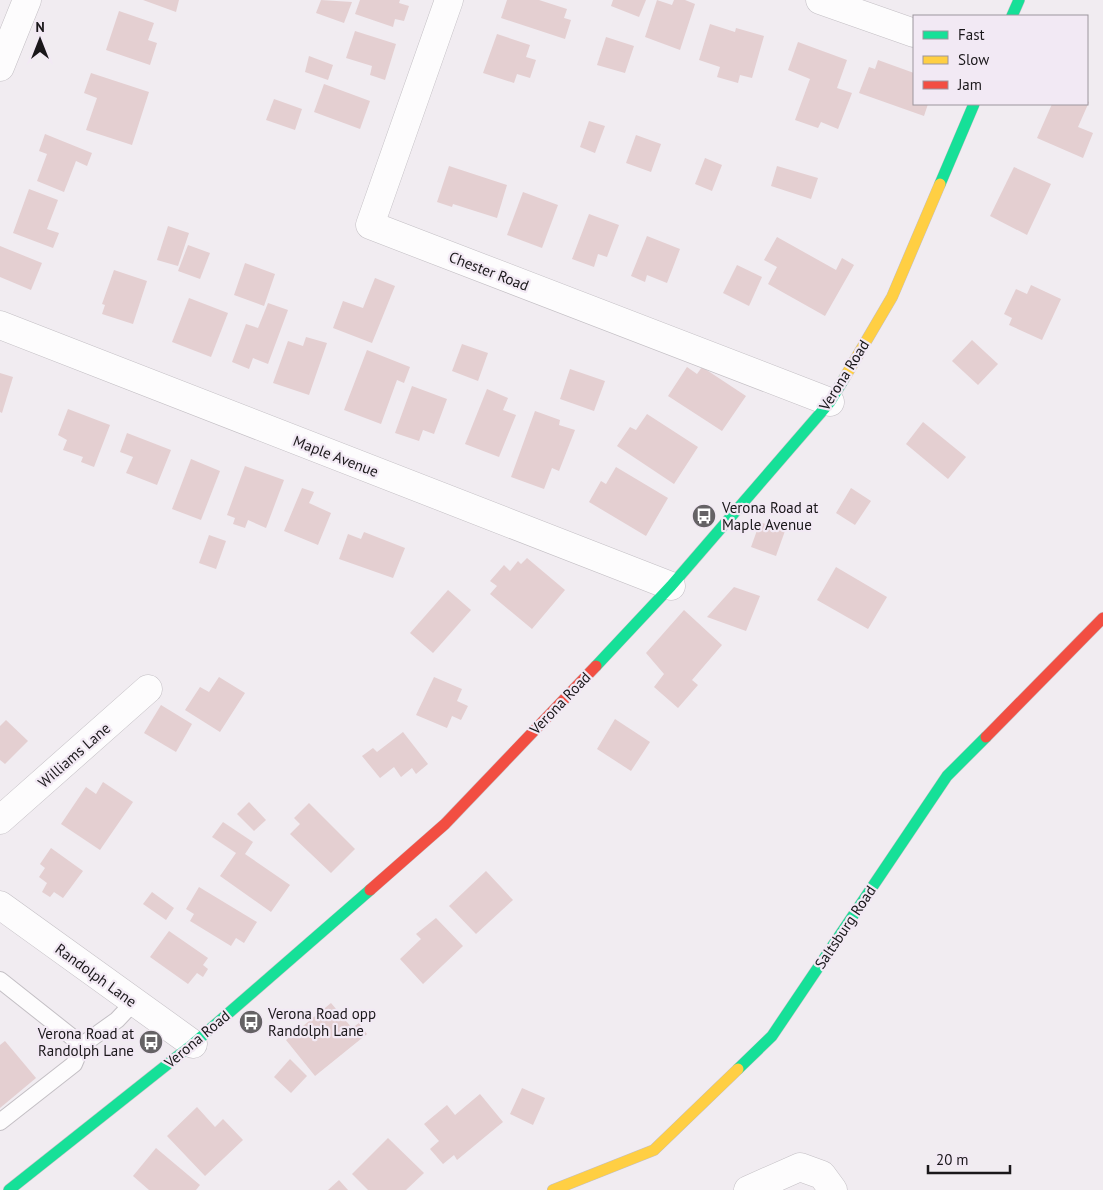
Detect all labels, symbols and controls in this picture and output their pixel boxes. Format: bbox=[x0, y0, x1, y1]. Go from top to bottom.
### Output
north arrow bbox=[15, 15, 65, 65]
legend bbox=[913, 15, 1088, 105]
text: N bbox=[35, 18, 45, 36]
text: Fast bbox=[958, 25, 985, 44]
text: Slow bbox=[958, 50, 989, 69]
text: Jam bbox=[957, 75, 982, 94]
street label: Chester Road bbox=[446, 247, 532, 295]
street label: Verona Road bbox=[814, 336, 873, 415]
street label: Maple Avenue bbox=[291, 431, 381, 481]
place label: Verona Road at Maple Avenue bbox=[721, 498, 818, 534]
bus stop icon: Verona Road at Maple Avenue bbox=[691, 503, 717, 529]
street label: Verona Road bbox=[525, 668, 595, 739]
street label: Williams Lane bbox=[34, 718, 114, 792]
street label: Saltsburg Road bbox=[810, 882, 880, 972]
street label: Randolph Lane bbox=[52, 939, 140, 1011]
place label: Verona Road opp Randolph Lane bbox=[267, 1004, 376, 1040]
street label: Verona Road bbox=[160, 1006, 234, 1073]
bus stop icon: Verona Road opp Randolph Lane bbox=[238, 1009, 264, 1035]
place label: Verona Road at Randolph Lane bbox=[37, 1024, 134, 1060]
bus stop icon: Verona Road at Randolph Lane bbox=[138, 1029, 164, 1055]
scale bar bbox=[928, 1142, 1010, 1174]
text: 20 m bbox=[936, 1150, 969, 1169]

